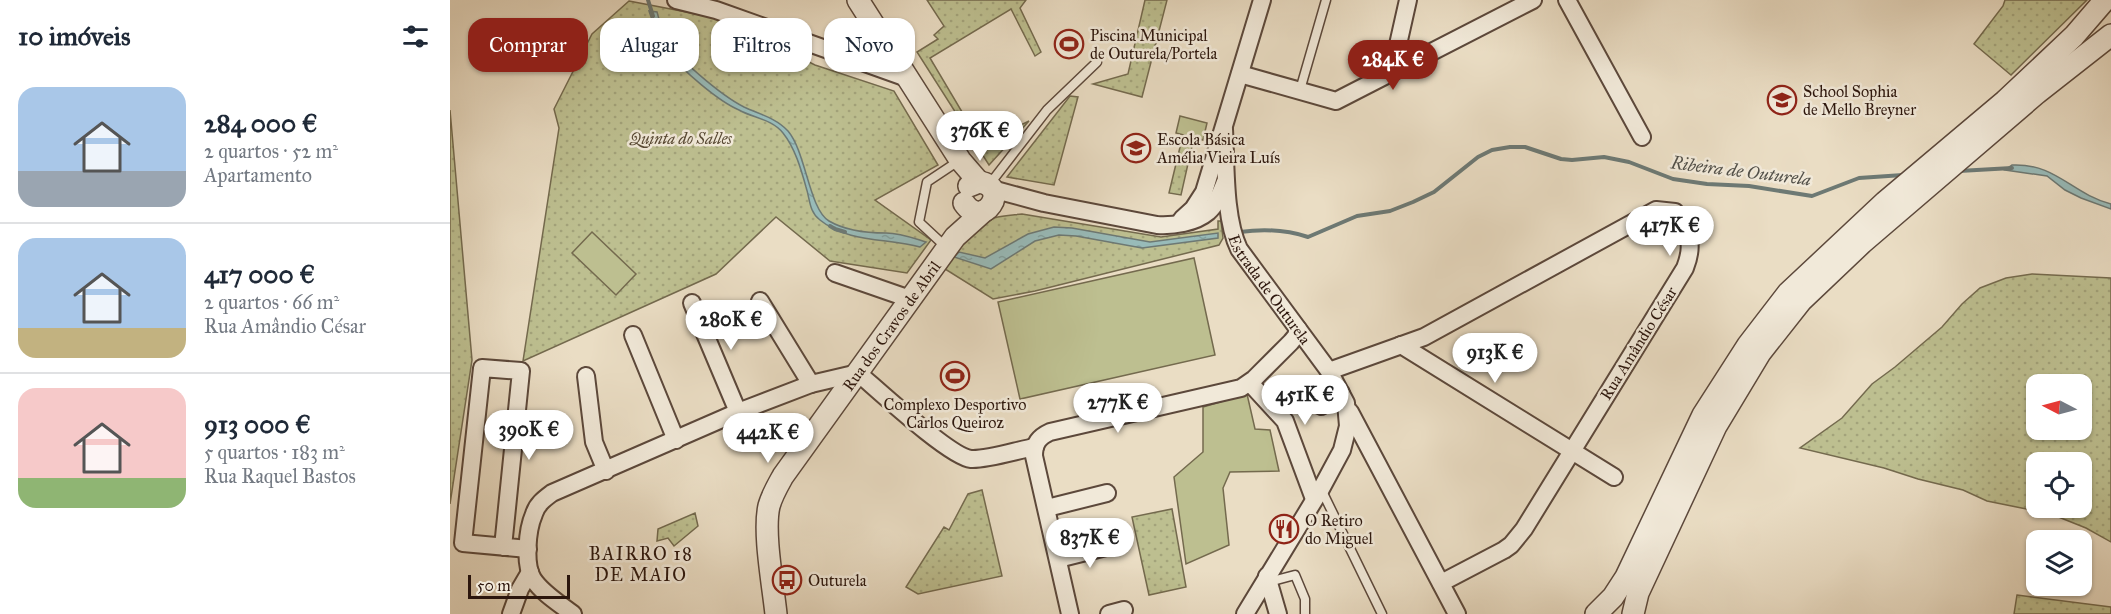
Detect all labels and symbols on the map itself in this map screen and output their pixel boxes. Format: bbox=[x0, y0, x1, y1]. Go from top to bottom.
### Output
place label: Piscina Municipal de Outurela/Portela bbox=[1090, 26, 1218, 63]
sports icon: Piscina Municipal de Outurela/Portela bbox=[1053, 28, 1085, 60]
pin: 284K € bbox=[1344, 40, 1442, 91]
place label: School Sophia de Mello Breyner bbox=[1803, 82, 1916, 119]
school or university icon: School Sophia de Mello Breyner bbox=[1766, 84, 1798, 116]
pin: 376K € bbox=[931, 111, 1029, 162]
park label: Quinta do Salles bbox=[629, 129, 732, 148]
place label: Escola Básica Amélia Vieira Luís bbox=[1156, 130, 1280, 167]
school or university icon: Escola Básica Amélia Vieira Luís bbox=[1120, 132, 1152, 164]
water label: Ribeira de Outurela bbox=[1669, 151, 1813, 191]
pin: 417K € bbox=[1621, 206, 1719, 257]
street label: Estrada de Outurela bbox=[1224, 232, 1315, 348]
street label: Rua dos Cravos de Abril bbox=[839, 257, 945, 395]
street label: Rua Amândio César bbox=[1596, 283, 1681, 403]
pin: 280K € bbox=[682, 300, 780, 351]
pin: 913K € bbox=[1446, 333, 1544, 384]
sports icon: Complexo Desportivo Carlos Queiroz bbox=[939, 360, 971, 392]
north arrow bbox=[2026, 374, 2092, 440]
pin: 451K € bbox=[1256, 375, 1354, 426]
pin: 277K € bbox=[1069, 383, 1167, 434]
place label: Complexo Desportivo Carlos Queiroz bbox=[884, 395, 1026, 432]
pin: 390K € bbox=[480, 410, 578, 461]
pin: 442K € bbox=[719, 413, 817, 464]
place label: O Retiro do Miguel bbox=[1305, 511, 1373, 549]
restaurant icon: O Retiro do Miguel bbox=[1268, 513, 1300, 545]
pin: 837K € bbox=[1041, 518, 1139, 569]
district label: BAIRRO 18 DE MAIO bbox=[589, 543, 693, 586]
bus stop icon: Outurela bbox=[771, 564, 803, 596]
place label: Outurela bbox=[808, 571, 867, 590]
scale bar bbox=[468, 572, 570, 600]

